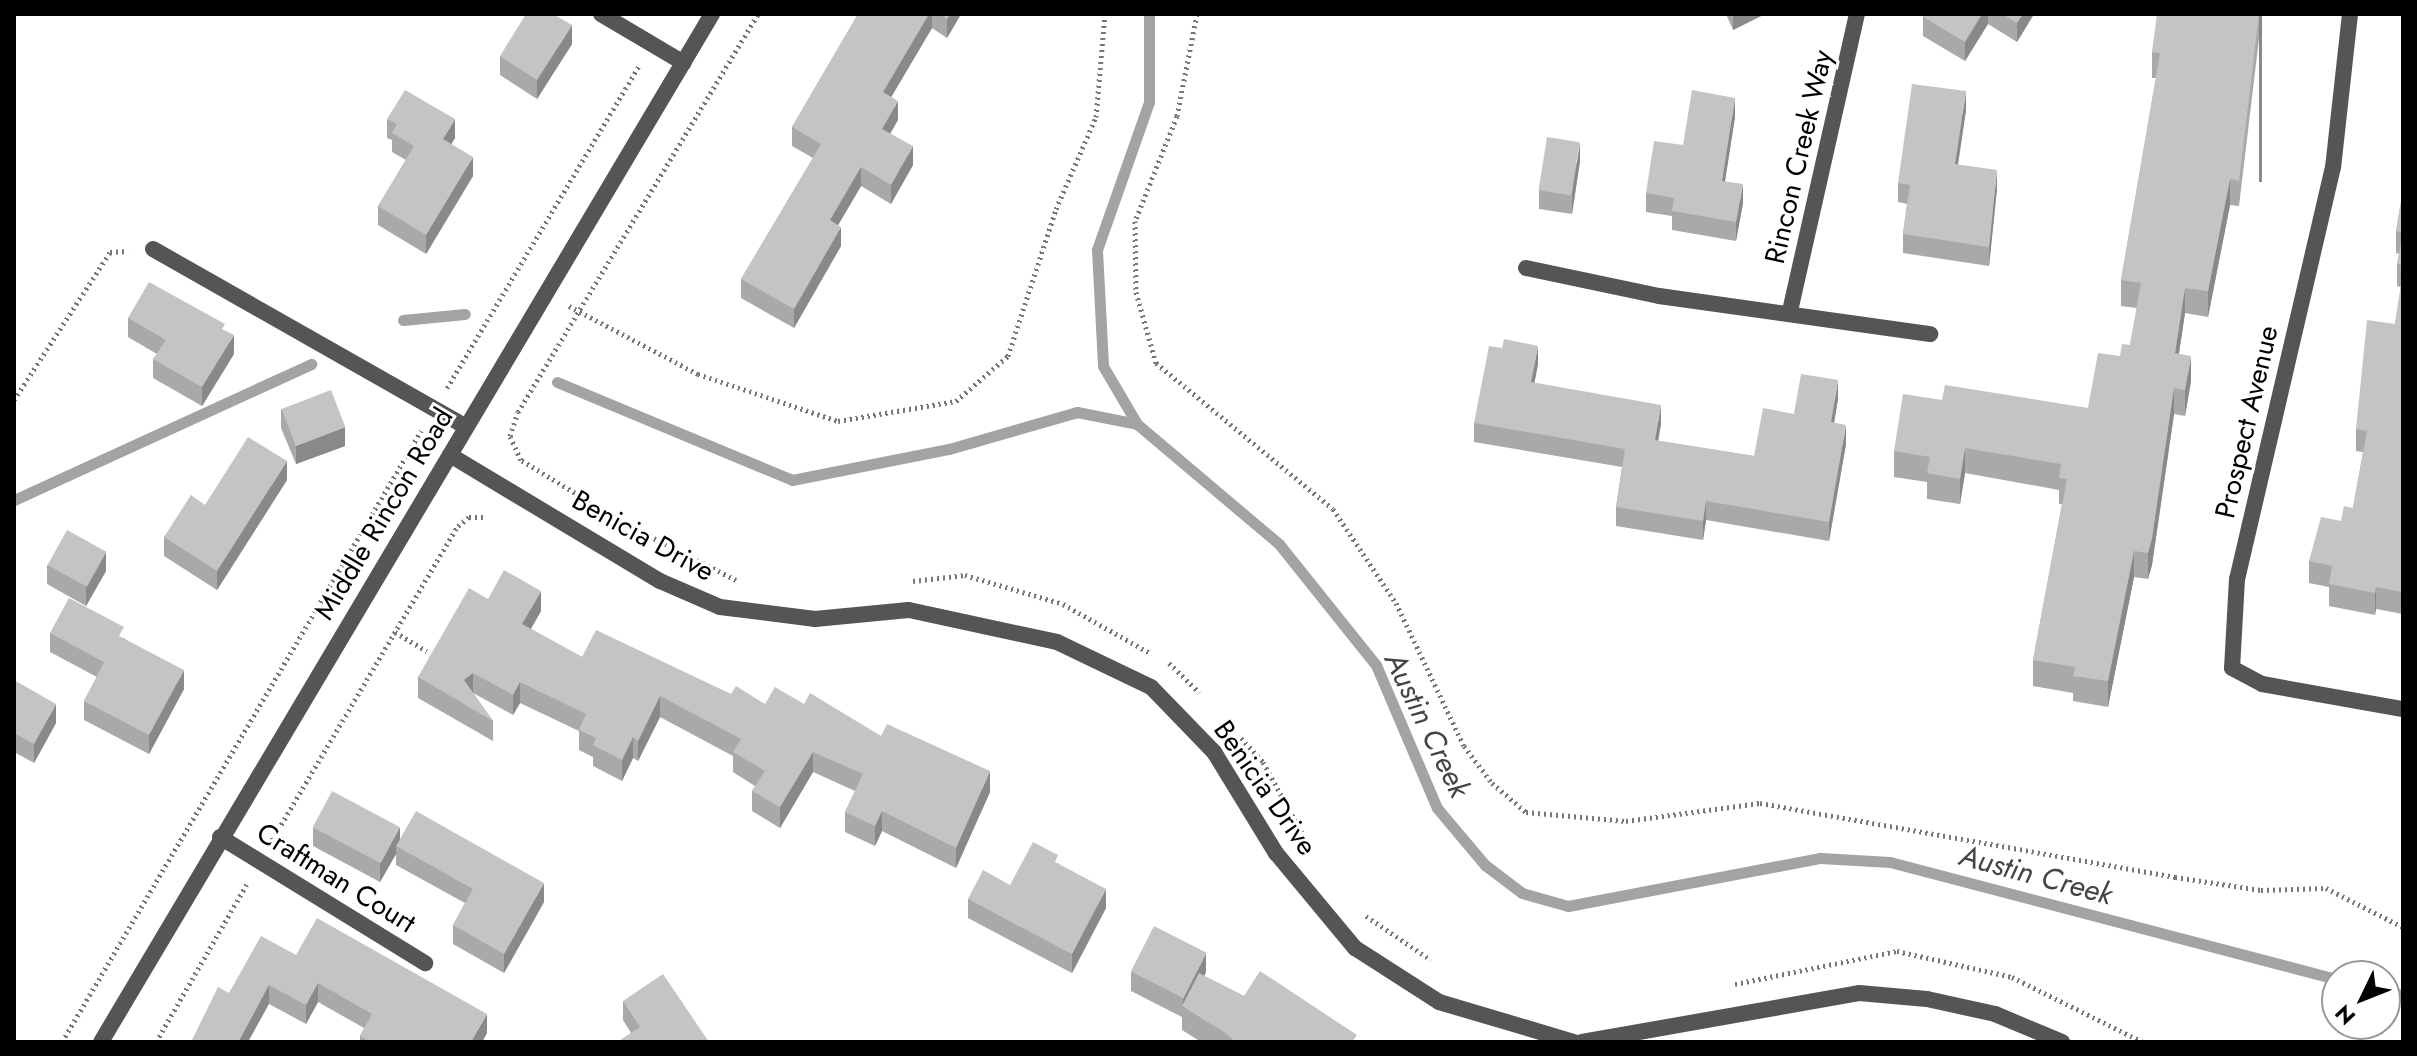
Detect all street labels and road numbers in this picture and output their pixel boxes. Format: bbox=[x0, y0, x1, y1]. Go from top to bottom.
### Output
street label: Rincon Creek Way bbox=[1758, 47, 1840, 267]
street label: Prospect Avenue bbox=[2209, 322, 2285, 522]
street label: Middle Rincon Road bbox=[308, 402, 460, 626]
street label: Benicia Drive bbox=[566, 483, 720, 589]
street label: Benicia Drive bbox=[1206, 714, 1324, 862]
street label: Craftman Court bbox=[250, 816, 422, 940]

